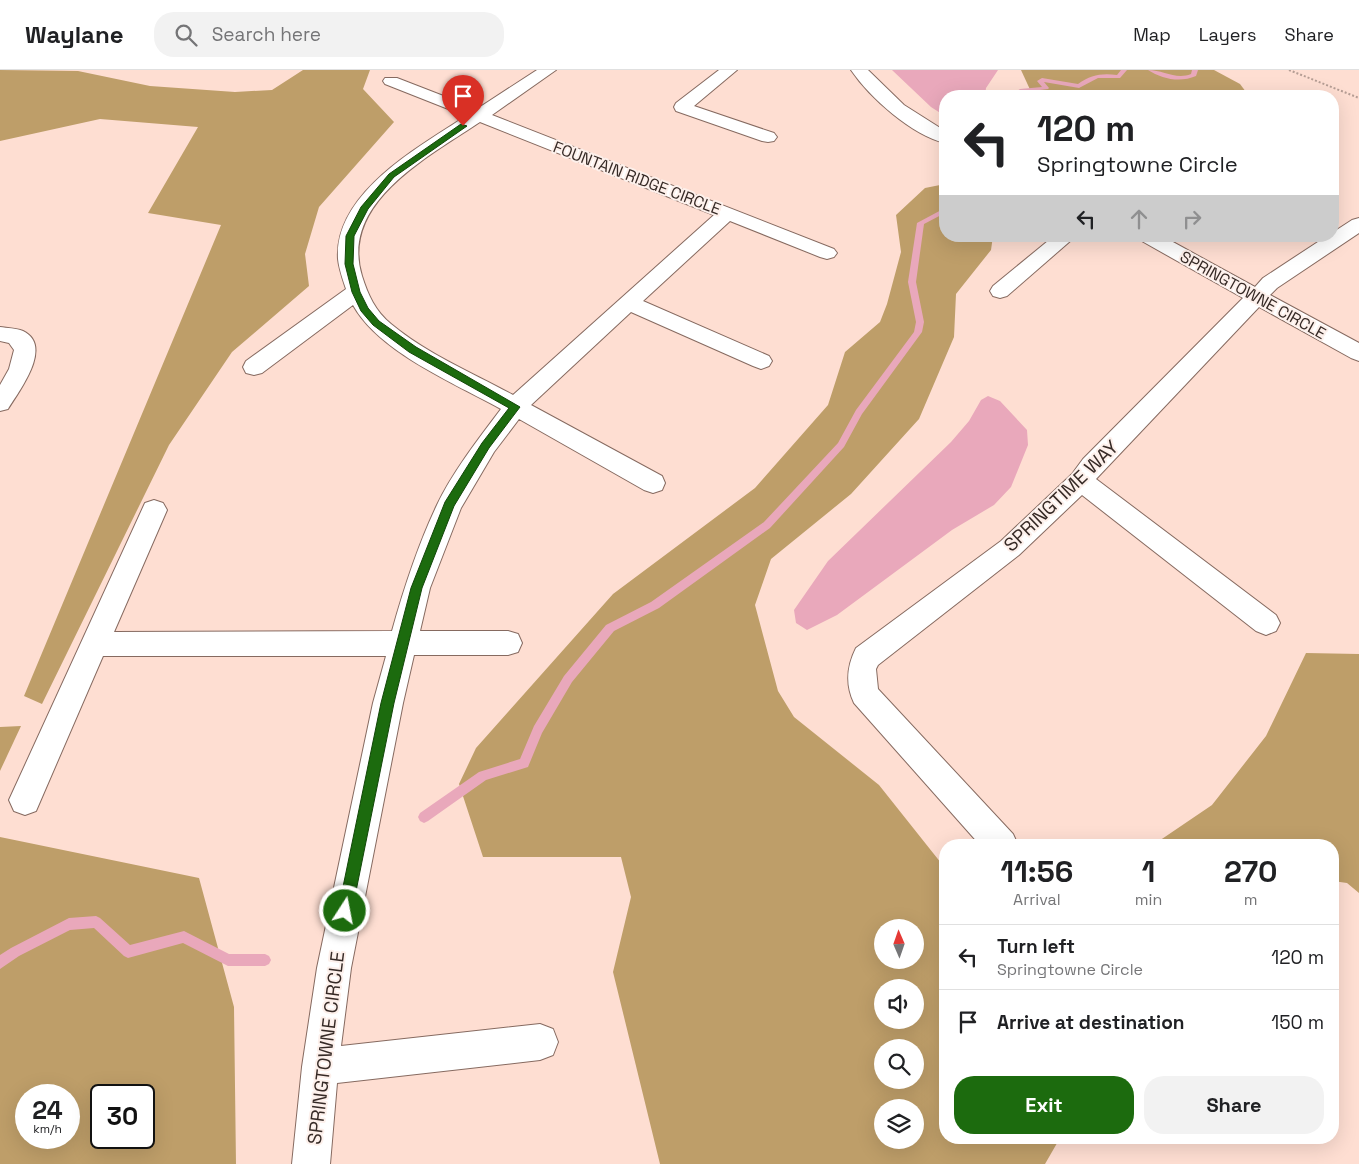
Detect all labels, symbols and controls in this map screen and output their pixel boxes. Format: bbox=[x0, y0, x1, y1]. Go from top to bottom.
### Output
search box bbox=[154, 12, 504, 57]
text: Waylane bbox=[25, 19, 124, 50]
icon: search bbox=[172, 21, 200, 49]
text: Search here bbox=[212, 22, 321, 47]
text: Map bbox=[1133, 23, 1171, 46]
text: Layers bbox=[1199, 23, 1256, 46]
text: Share bbox=[1284, 23, 1334, 46]
pin bbox=[442, 75, 484, 126]
icon: arrive bbox=[449, 82, 477, 110]
text: 120 m bbox=[1037, 107, 1135, 151]
icon: left bbox=[954, 110, 1019, 175]
street label: FOUNTAIN RIDGE CIRCLE bbox=[550, 136, 724, 220]
text: Springtowne Circle bbox=[1037, 150, 1238, 178]
icon: left bbox=[1072, 205, 1100, 233]
icon: ahead bbox=[1125, 205, 1153, 233]
icon: right bbox=[1178, 205, 1206, 233]
street label: SPRINGTOWNE CIRCLE bbox=[1176, 246, 1330, 344]
street label: SPRINGTIME WAY bbox=[998, 435, 1124, 557]
text: 11:56 bbox=[1001, 852, 1073, 891]
text: 1 bbox=[1142, 852, 1155, 891]
text: 270 bbox=[1224, 852, 1277, 891]
position arrow bbox=[318, 884, 370, 936]
text: Arrival bbox=[1013, 889, 1061, 910]
text: min bbox=[1135, 889, 1162, 910]
text: m bbox=[1244, 889, 1258, 910]
north arrow bbox=[874, 919, 924, 969]
map controls bbox=[874, 919, 924, 1149]
text: Turn left bbox=[997, 934, 1075, 959]
icon: left bbox=[954, 943, 982, 971]
text: 120 m bbox=[1271, 945, 1324, 970]
street label: SPRINGTOWNE CIRCLE bbox=[302, 950, 350, 1146]
text: Springtowne Circle bbox=[997, 959, 1143, 980]
button: sound bbox=[874, 979, 924, 1029]
icon: arrive bbox=[954, 1008, 982, 1036]
text: Arrive at destination bbox=[997, 1010, 1185, 1035]
text: 150 m bbox=[1271, 1010, 1324, 1035]
button: search bbox=[874, 1039, 924, 1089]
button: Exit bbox=[954, 1076, 1134, 1134]
button: Share bbox=[1144, 1076, 1324, 1134]
speed limit sign: 30 bbox=[90, 1084, 155, 1149]
text: 24 bbox=[32, 1094, 63, 1126]
button: layers bbox=[874, 1099, 924, 1149]
text: km/h bbox=[33, 1121, 62, 1137]

